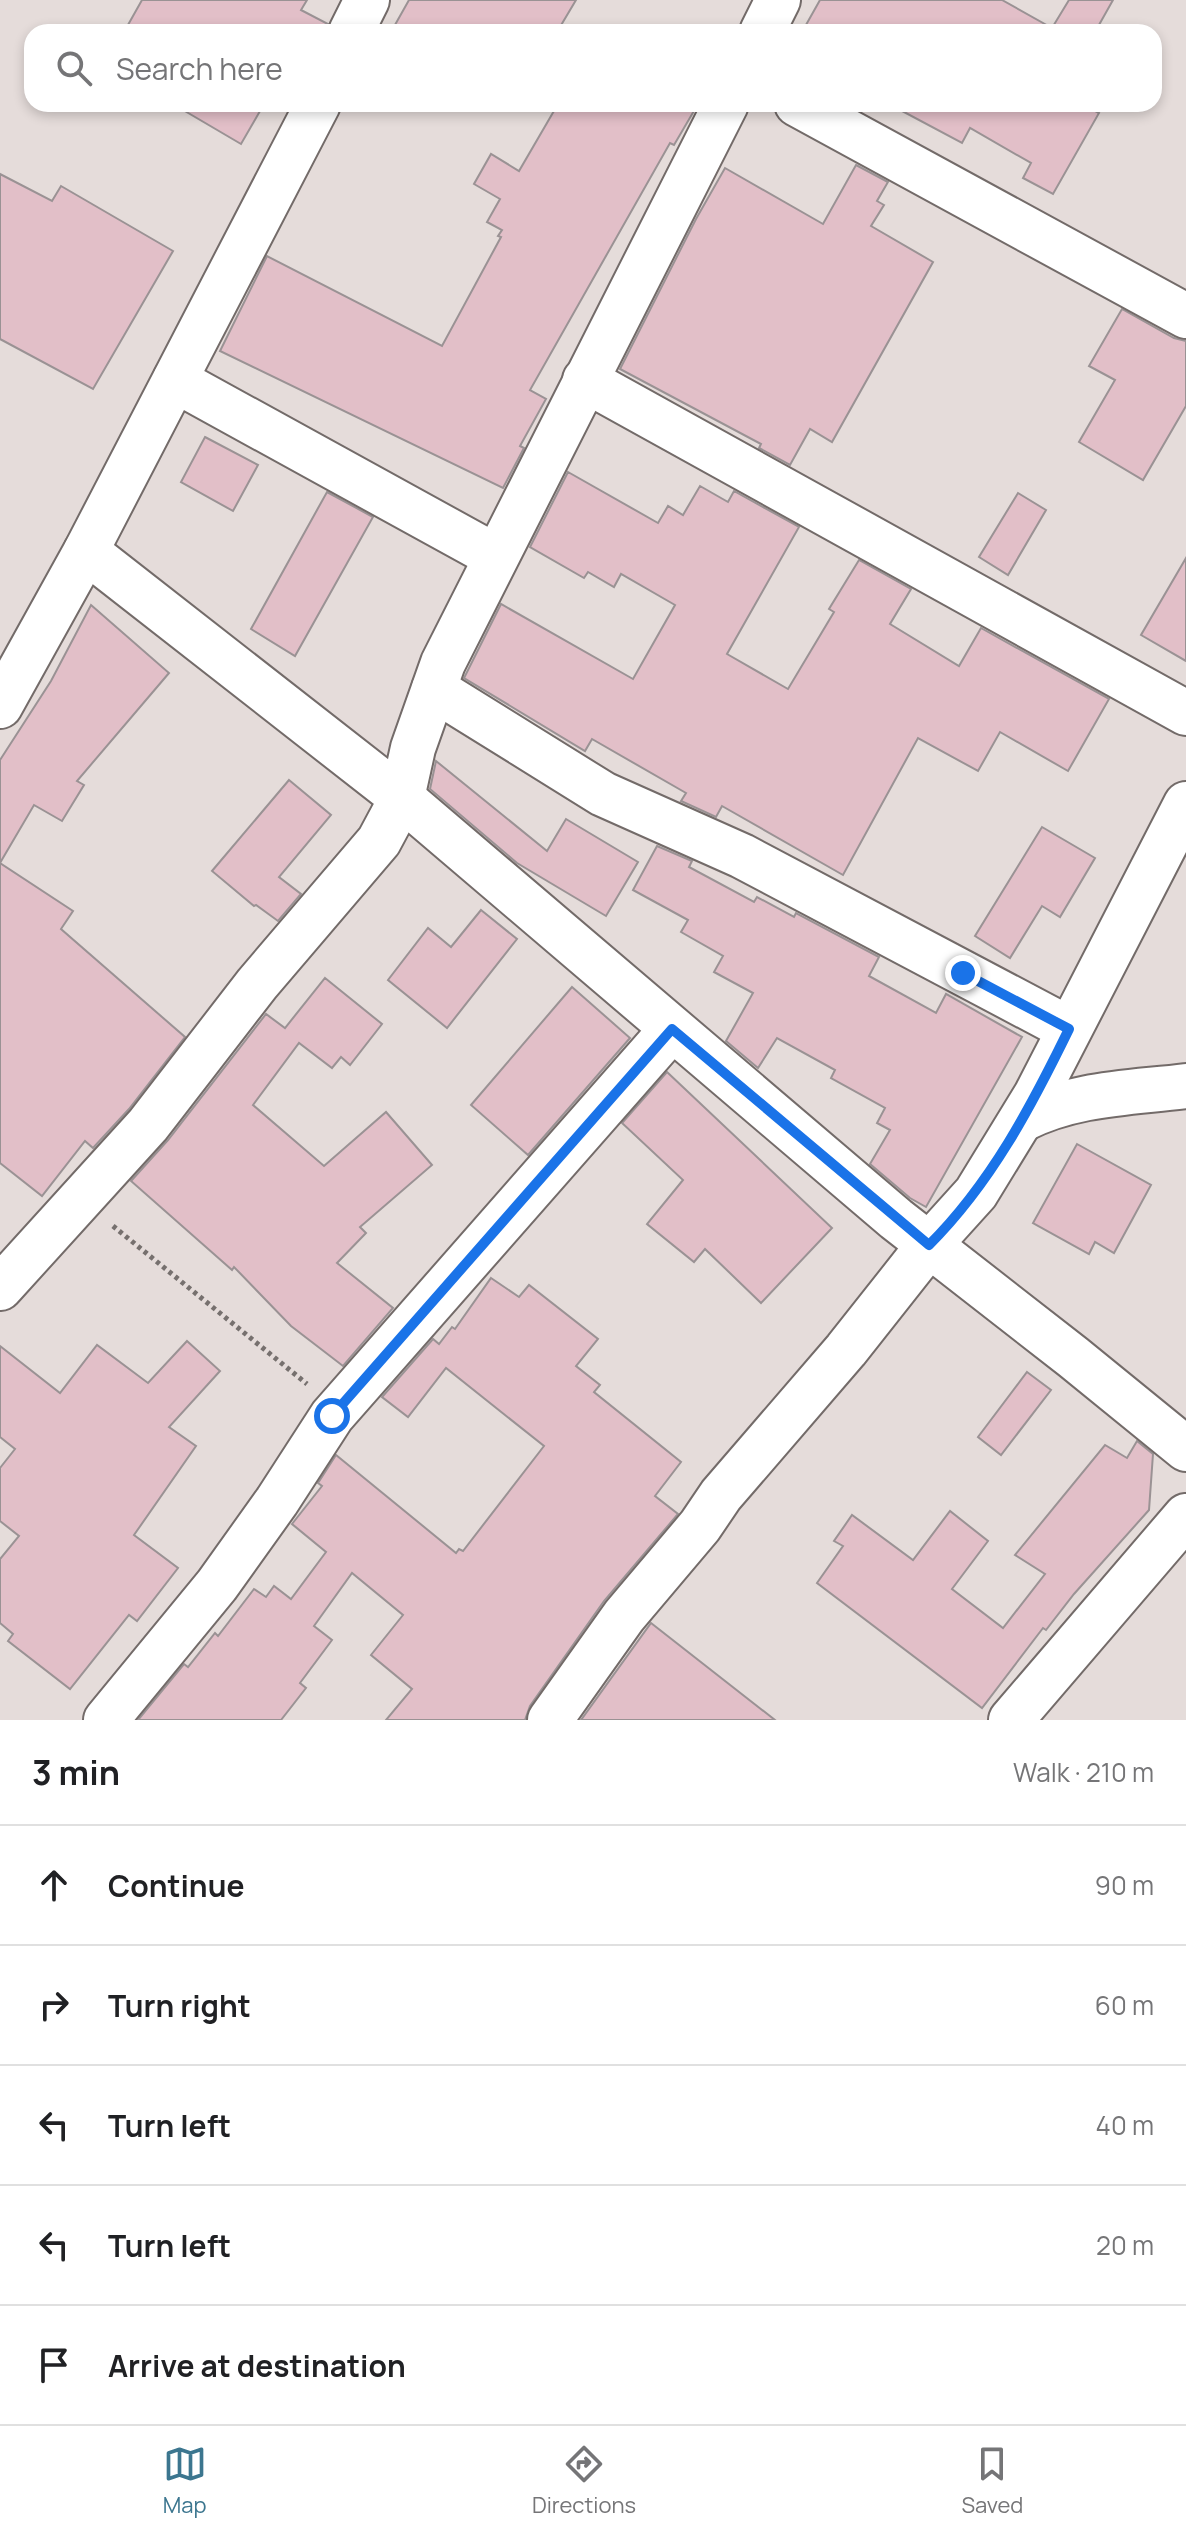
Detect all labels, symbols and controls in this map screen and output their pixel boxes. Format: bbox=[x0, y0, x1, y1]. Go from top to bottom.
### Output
search box bbox=[24, 24, 1162, 112]
icon: search bbox=[52, 46, 96, 90]
text: Search here bbox=[116, 48, 283, 89]
route end bbox=[945, 955, 981, 991]
route start bbox=[314, 1398, 350, 1434]
text: 3 min bbox=[32, 1749, 120, 1795]
text: Walk · 210 m bbox=[1013, 1754, 1154, 1790]
icon: ahead bbox=[32, 1863, 76, 1907]
text: Continue bbox=[108, 1865, 244, 1906]
text: 90 m bbox=[1095, 1867, 1154, 1903]
icon: right bbox=[32, 1983, 76, 2027]
text: Turn right bbox=[108, 1985, 251, 2026]
text: 60 m bbox=[1095, 1987, 1154, 2023]
icon: left bbox=[32, 2103, 76, 2147]
text: Turn left bbox=[108, 2105, 231, 2146]
text: 40 m bbox=[1096, 2107, 1154, 2143]
icon: left bbox=[32, 2223, 76, 2267]
text: Turn left bbox=[108, 2225, 231, 2266]
text: 20 m bbox=[1096, 2227, 1154, 2263]
icon: arrive bbox=[32, 2343, 76, 2387]
text: Arrive at destination bbox=[108, 2345, 406, 2386]
tab: Map bbox=[163, 2442, 207, 2520]
tab: Directions bbox=[532, 2442, 636, 2520]
tab: Saved bbox=[961, 2442, 1023, 2520]

